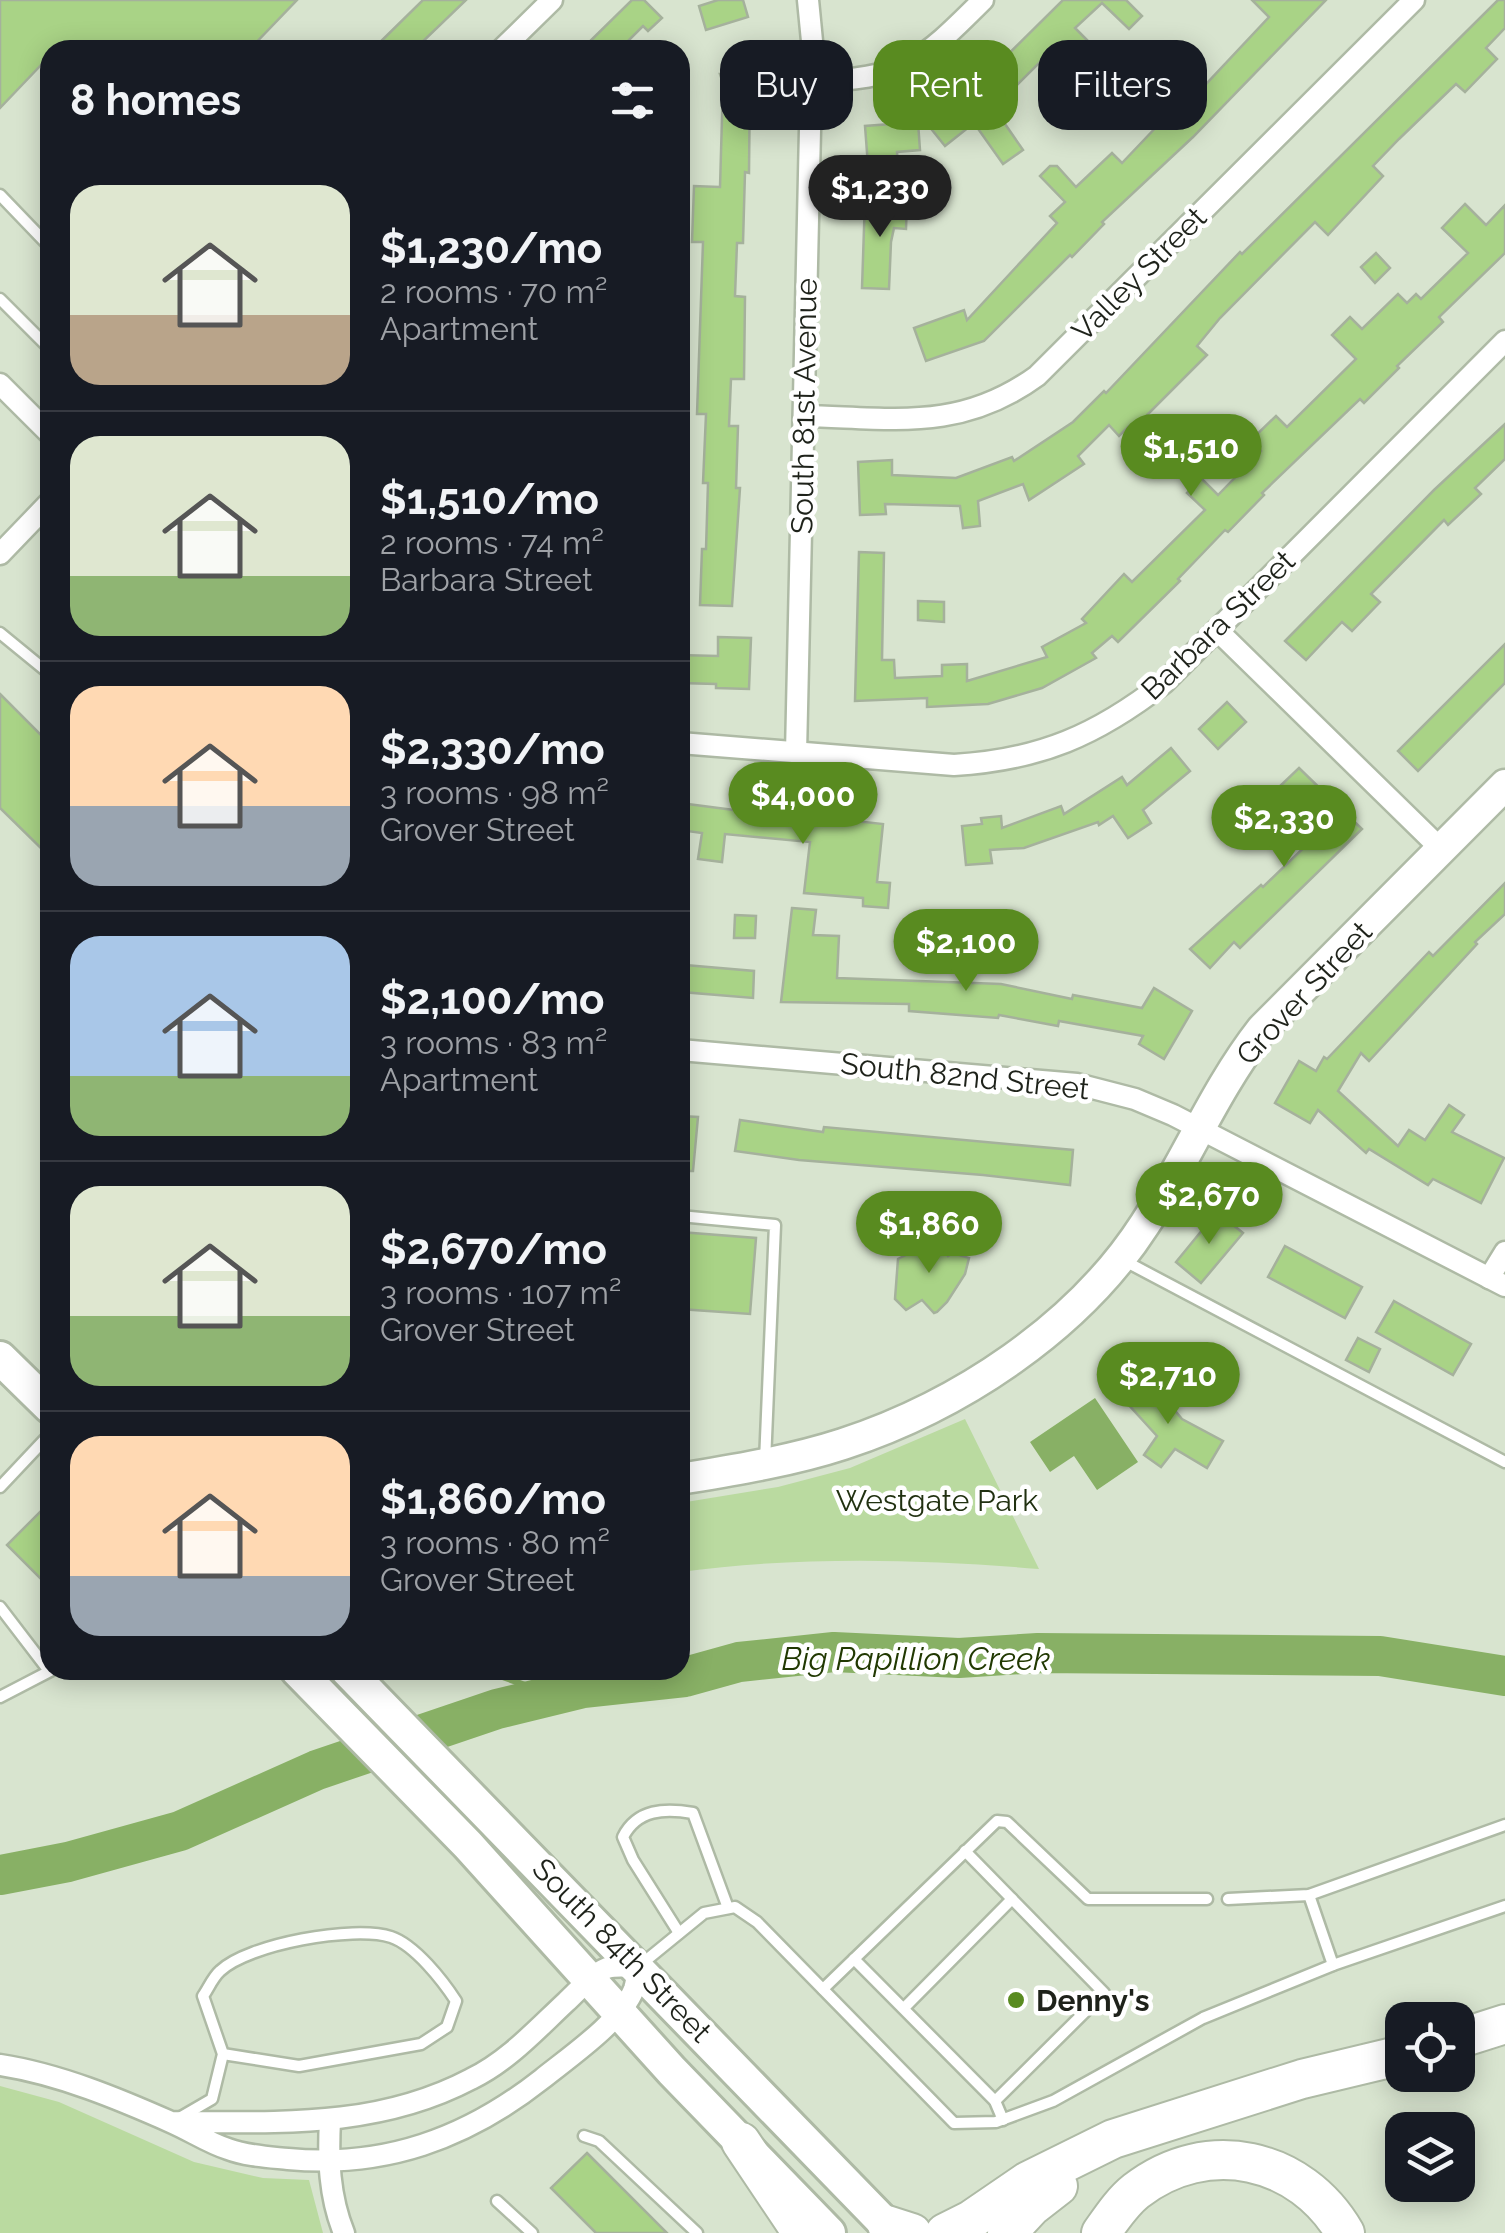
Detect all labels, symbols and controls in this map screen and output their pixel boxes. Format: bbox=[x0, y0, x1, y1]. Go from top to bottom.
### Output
chip: Buy bbox=[720, 40, 853, 130]
chip: Rent bbox=[873, 40, 1018, 130]
chip: Filters bbox=[1038, 40, 1207, 130]
icon: filters bbox=[605, 73, 660, 128]
text: 8 homes bbox=[70, 76, 241, 125]
pin: $1,230 bbox=[799, 155, 961, 240]
text: $1,230 bbox=[830, 169, 930, 206]
street label: Valley Street bbox=[1065, 200, 1213, 348]
text: $1,230/mo bbox=[380, 224, 602, 273]
icon: home bbox=[150, 225, 270, 345]
text: 2 rooms · 70 m² bbox=[380, 273, 607, 310]
street label: South 81st Avenue bbox=[784, 278, 824, 534]
text: Apartment bbox=[380, 310, 538, 347]
pin: $1,510 bbox=[1110, 414, 1272, 499]
text: $1,510 bbox=[1143, 428, 1239, 465]
text: $1,510/mo bbox=[380, 475, 599, 524]
icon: home bbox=[150, 476, 270, 596]
text: 2 rooms · 74 m² bbox=[380, 524, 604, 561]
street label: Barbara Street bbox=[1134, 543, 1302, 707]
text: Barbara Street bbox=[380, 561, 593, 598]
text: $2,330/mo bbox=[380, 725, 605, 774]
icon: home bbox=[150, 726, 270, 846]
pin: $4,000 bbox=[722, 762, 884, 847]
text: 3 rooms · 98 m² bbox=[380, 774, 609, 811]
text: $4,000 bbox=[751, 776, 855, 813]
pin: $2,330 bbox=[1203, 785, 1365, 870]
text: $2,330 bbox=[1233, 799, 1335, 836]
text: Grover Street bbox=[380, 811, 575, 848]
pin: $2,100 bbox=[885, 909, 1047, 994]
street label: Grover Street bbox=[1229, 914, 1379, 1072]
text: $2,100 bbox=[916, 923, 1016, 960]
text: $2,100/mo bbox=[380, 975, 604, 1024]
icon: home bbox=[150, 976, 270, 1096]
text: 3 rooms · 83 m² bbox=[380, 1024, 607, 1061]
street label: South 82nd Street bbox=[839, 1046, 1091, 1106]
text: Apartment bbox=[380, 1061, 538, 1098]
pin: $2,670 bbox=[1128, 1162, 1290, 1247]
text: $2,670 bbox=[1158, 1176, 1260, 1213]
pin: $1,860 bbox=[848, 1191, 1010, 1276]
text: $1,860 bbox=[878, 1205, 980, 1242]
text: $2,670/mo bbox=[380, 1225, 607, 1274]
icon: home bbox=[150, 1226, 270, 1346]
text: 3 rooms · 107 m² bbox=[380, 1274, 621, 1311]
text: Grover Street bbox=[380, 1311, 575, 1348]
pin: $2,710 bbox=[1087, 1342, 1249, 1427]
text: $2,710 bbox=[1119, 1356, 1217, 1393]
text: $1,860/mo bbox=[380, 1475, 606, 1524]
icon: home bbox=[150, 1476, 270, 1596]
park label: Westgate Park bbox=[836, 1483, 1038, 1518]
text: 3 rooms · 80 m² bbox=[380, 1524, 610, 1561]
text: Grover Street bbox=[380, 1561, 575, 1598]
water label: Big Papillion Creek bbox=[782, 1640, 1051, 1677]
street label: South 84th Street bbox=[525, 1851, 719, 2049]
place label: Denny's bbox=[1036, 1983, 1150, 2018]
marker: Denny's bbox=[1005, 1989, 1027, 2011]
map controls bbox=[1385, 2002, 1475, 2202]
button: locate bbox=[1385, 2002, 1475, 2092]
button: layers bbox=[1385, 2112, 1475, 2202]

